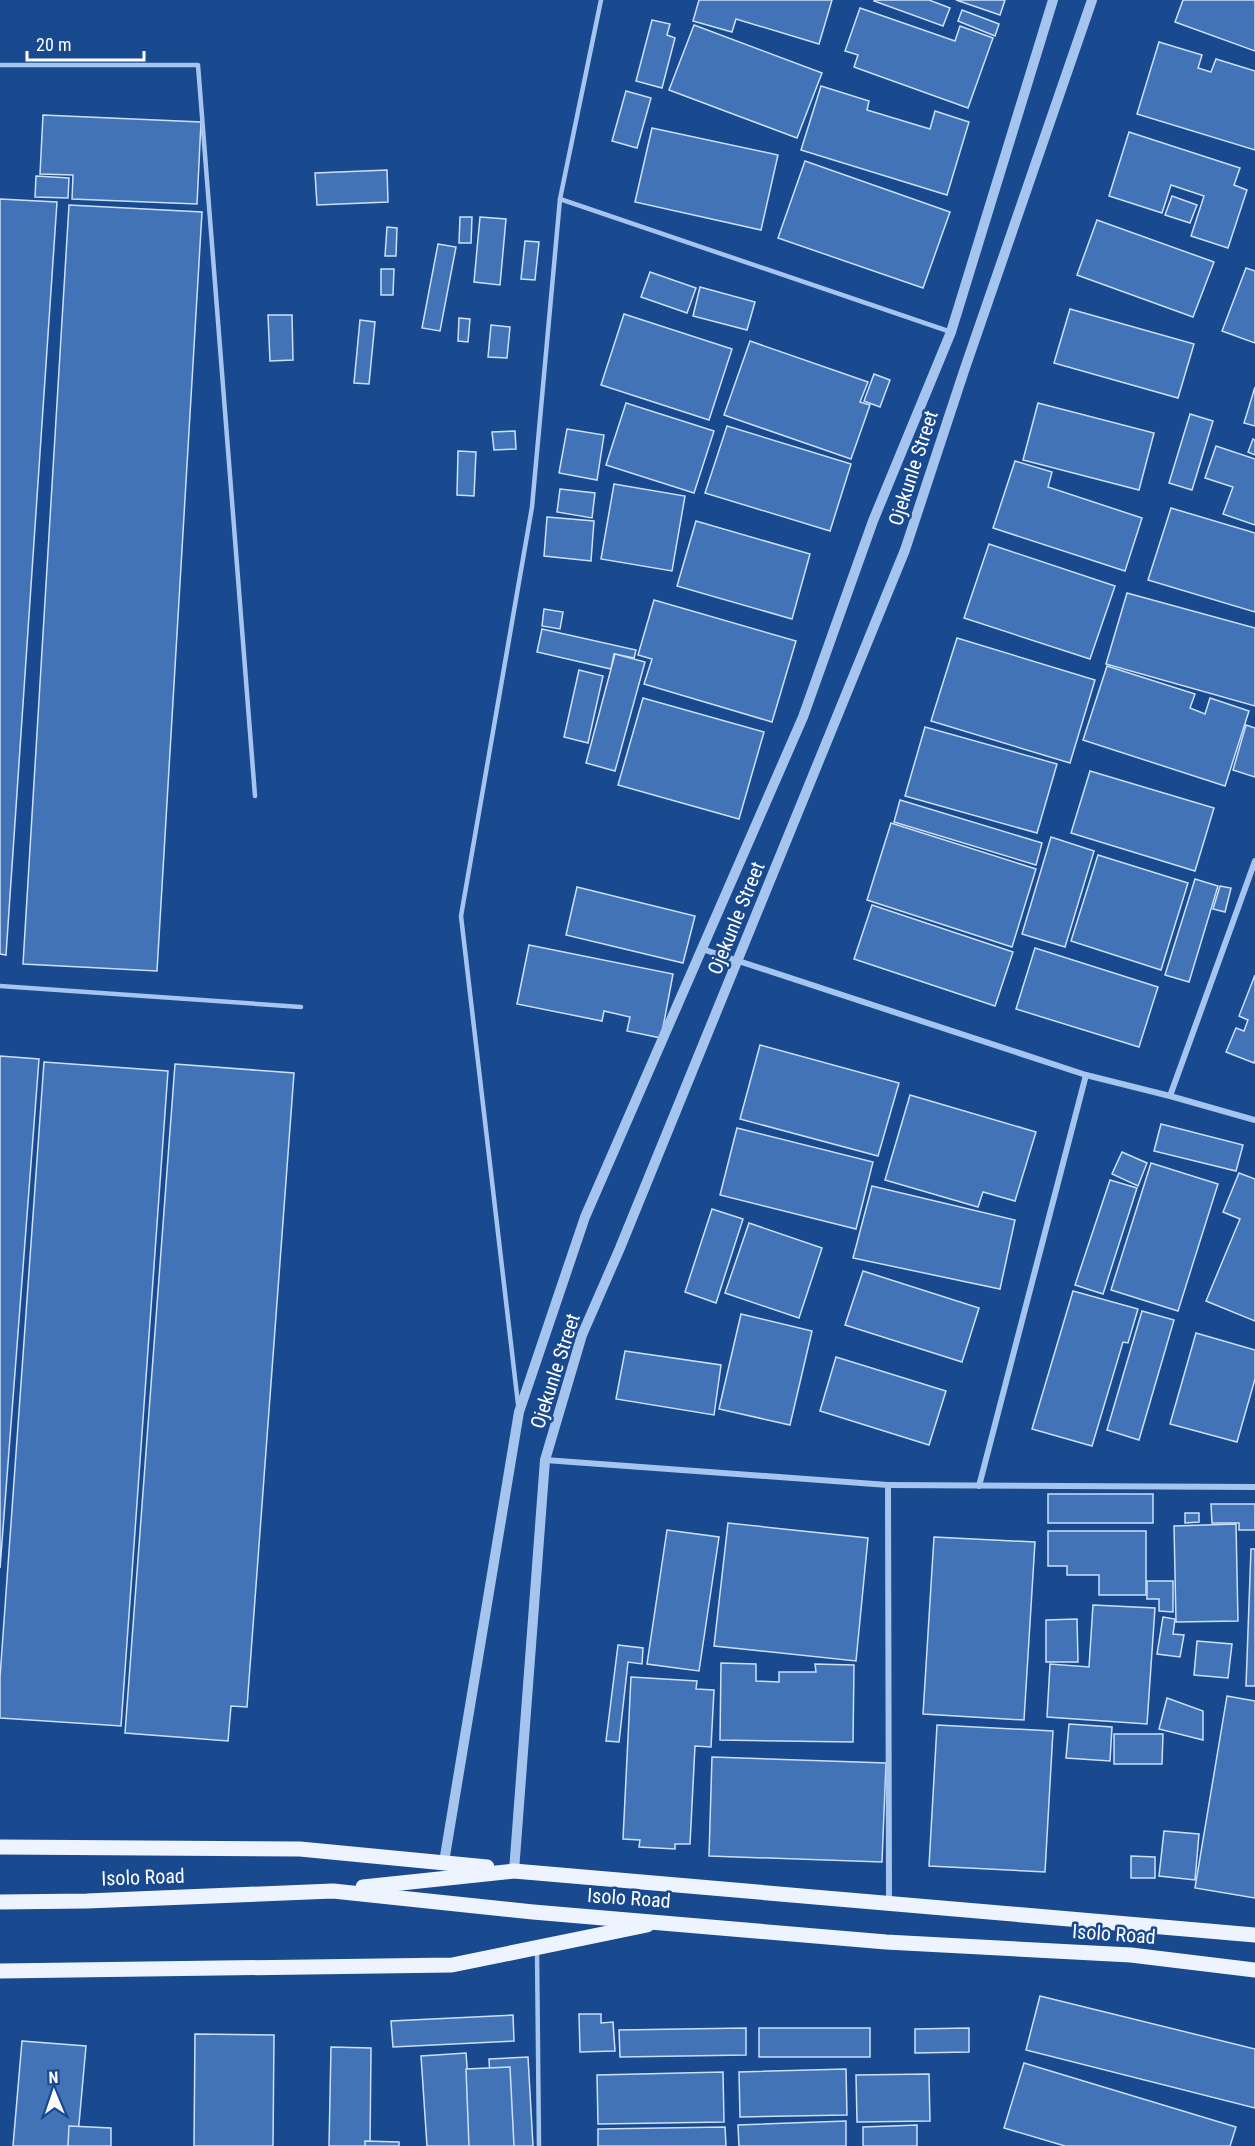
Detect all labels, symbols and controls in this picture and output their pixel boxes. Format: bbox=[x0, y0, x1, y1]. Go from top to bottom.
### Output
scale bar bbox=[27, 24, 144, 62]
text: 20 m bbox=[36, 34, 71, 55]
street label: Ojekunle Street bbox=[883, 407, 943, 529]
street label: Ojekunle Street bbox=[702, 858, 770, 978]
street label: Ojekunle Street bbox=[525, 1310, 585, 1432]
street label: Isolo Road bbox=[101, 1864, 185, 1890]
street label: Isolo Road bbox=[586, 1883, 672, 1913]
street label: Isolo Road bbox=[1071, 1919, 1157, 1949]
north arrow bbox=[24, 2062, 84, 2122]
text: N bbox=[48, 2068, 59, 2087]

